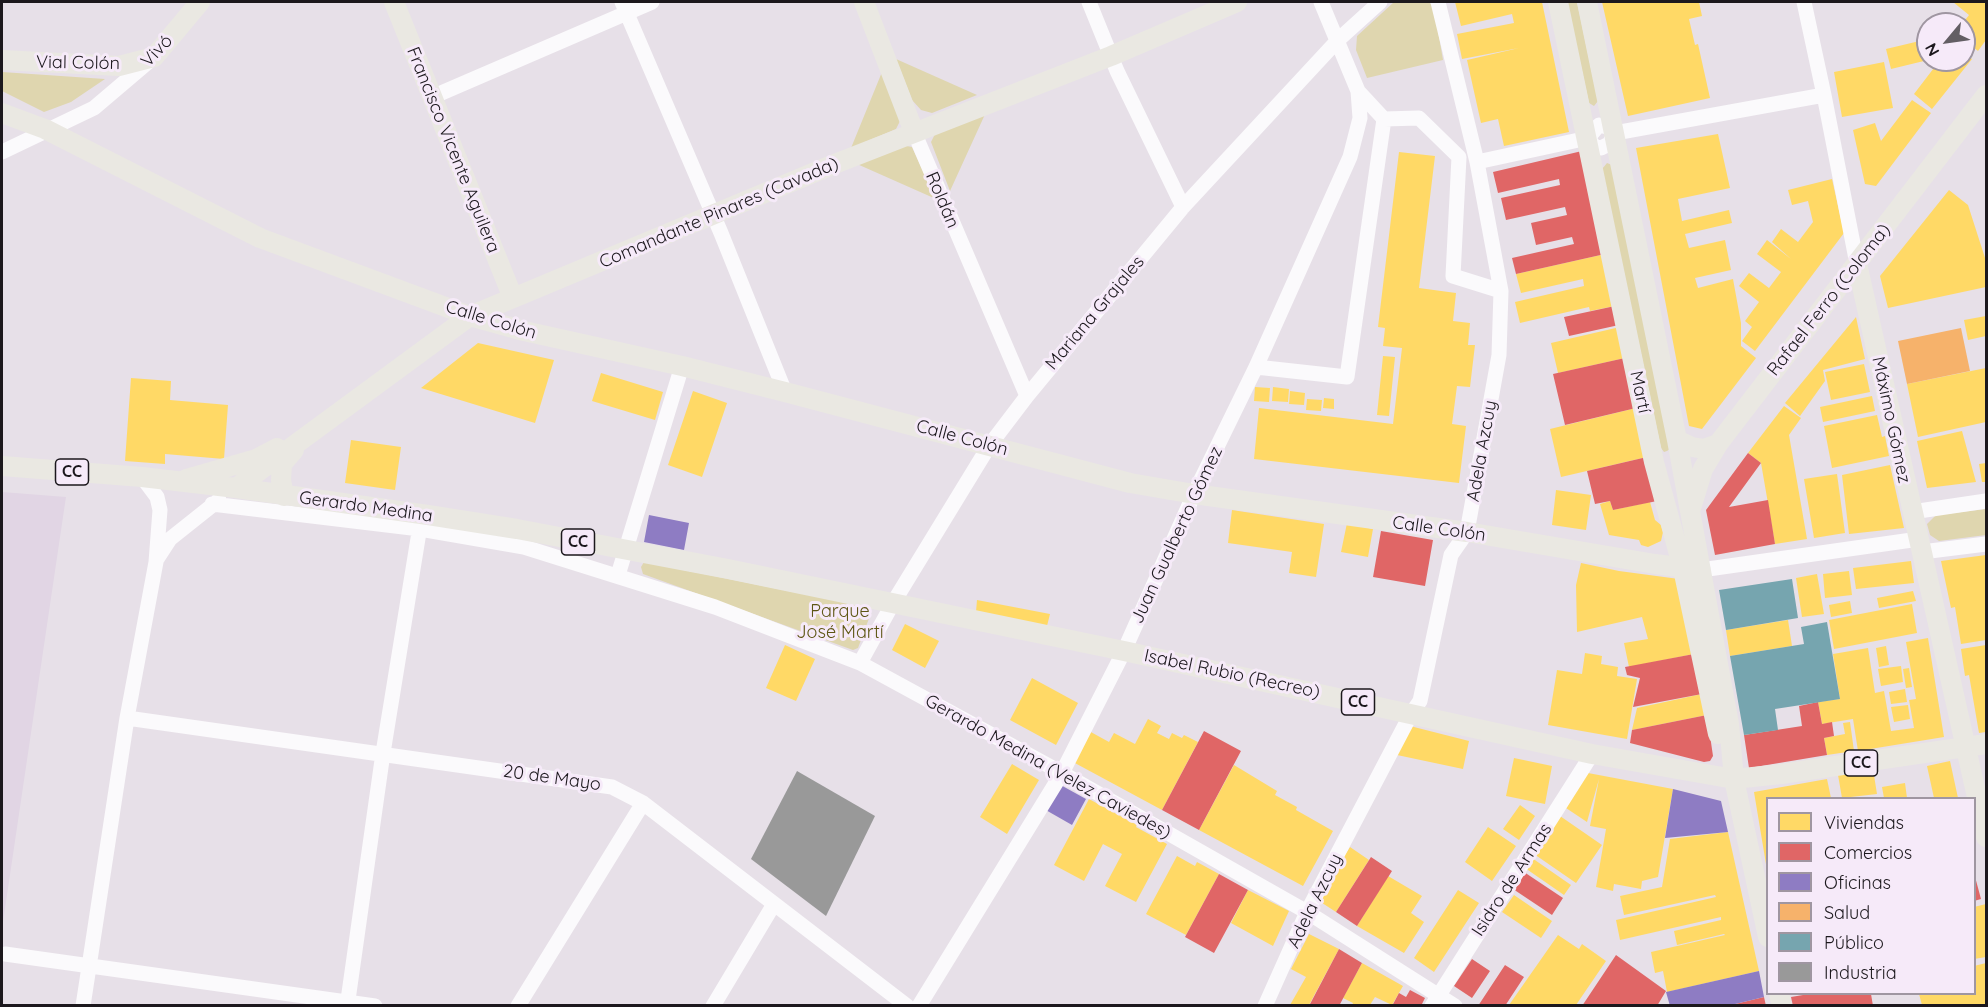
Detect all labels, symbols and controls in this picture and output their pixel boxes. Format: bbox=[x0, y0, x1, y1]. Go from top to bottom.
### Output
north arrow bbox=[1916, 12, 1976, 72]
street label: Vivó bbox=[137, 30, 177, 72]
text: N bbox=[1920, 40, 1944, 60]
street label: Francisco Vicente Aguilera bbox=[402, 44, 504, 256]
street label: Vial Colón bbox=[36, 51, 120, 75]
street label: Comandante Pinares (Cavada) bbox=[596, 153, 842, 273]
street label: Roldán bbox=[921, 169, 963, 231]
street label: Rafael Ferro (Coloma) bbox=[1763, 220, 1895, 380]
street label: Mariana Grajales bbox=[1041, 252, 1149, 374]
street label: Calle Colón bbox=[443, 296, 539, 344]
street label: Máximo Gómez bbox=[1867, 355, 1915, 485]
street label: Martí bbox=[1625, 369, 1655, 415]
street label: Adela Azcuy bbox=[1462, 399, 1502, 503]
street label: Calle Colón bbox=[914, 415, 1010, 461]
street label: Juan Gualberto Gómez bbox=[1126, 443, 1228, 627]
road number: CC bbox=[56, 459, 88, 485]
street label: Gerardo Medina bbox=[298, 487, 434, 527]
street label: Calle Colón bbox=[1391, 512, 1487, 546]
road number: CC bbox=[562, 529, 594, 555]
park label: Parque José Martí bbox=[796, 601, 884, 644]
street label: Isabel Rubio (Recreo) bbox=[1142, 645, 1322, 703]
road number: CC bbox=[1342, 689, 1374, 715]
street label: Gerardo Medina (Velez Caviedes) bbox=[921, 690, 1175, 844]
road number: CC bbox=[1844, 750, 1878, 776]
street label: 20 de Mayo bbox=[502, 760, 602, 796]
legend bbox=[1766, 797, 1976, 995]
text: Viviendas bbox=[1824, 811, 1904, 834]
street label: Isidro de Armas bbox=[1467, 819, 1557, 941]
text: Comercios bbox=[1824, 841, 1912, 864]
street label: Adela Azcuy bbox=[1283, 850, 1347, 952]
text: Oficinas bbox=[1824, 871, 1891, 894]
text: Salud bbox=[1824, 901, 1870, 924]
text: Público bbox=[1824, 931, 1884, 954]
text: Industria bbox=[1824, 961, 1897, 984]

